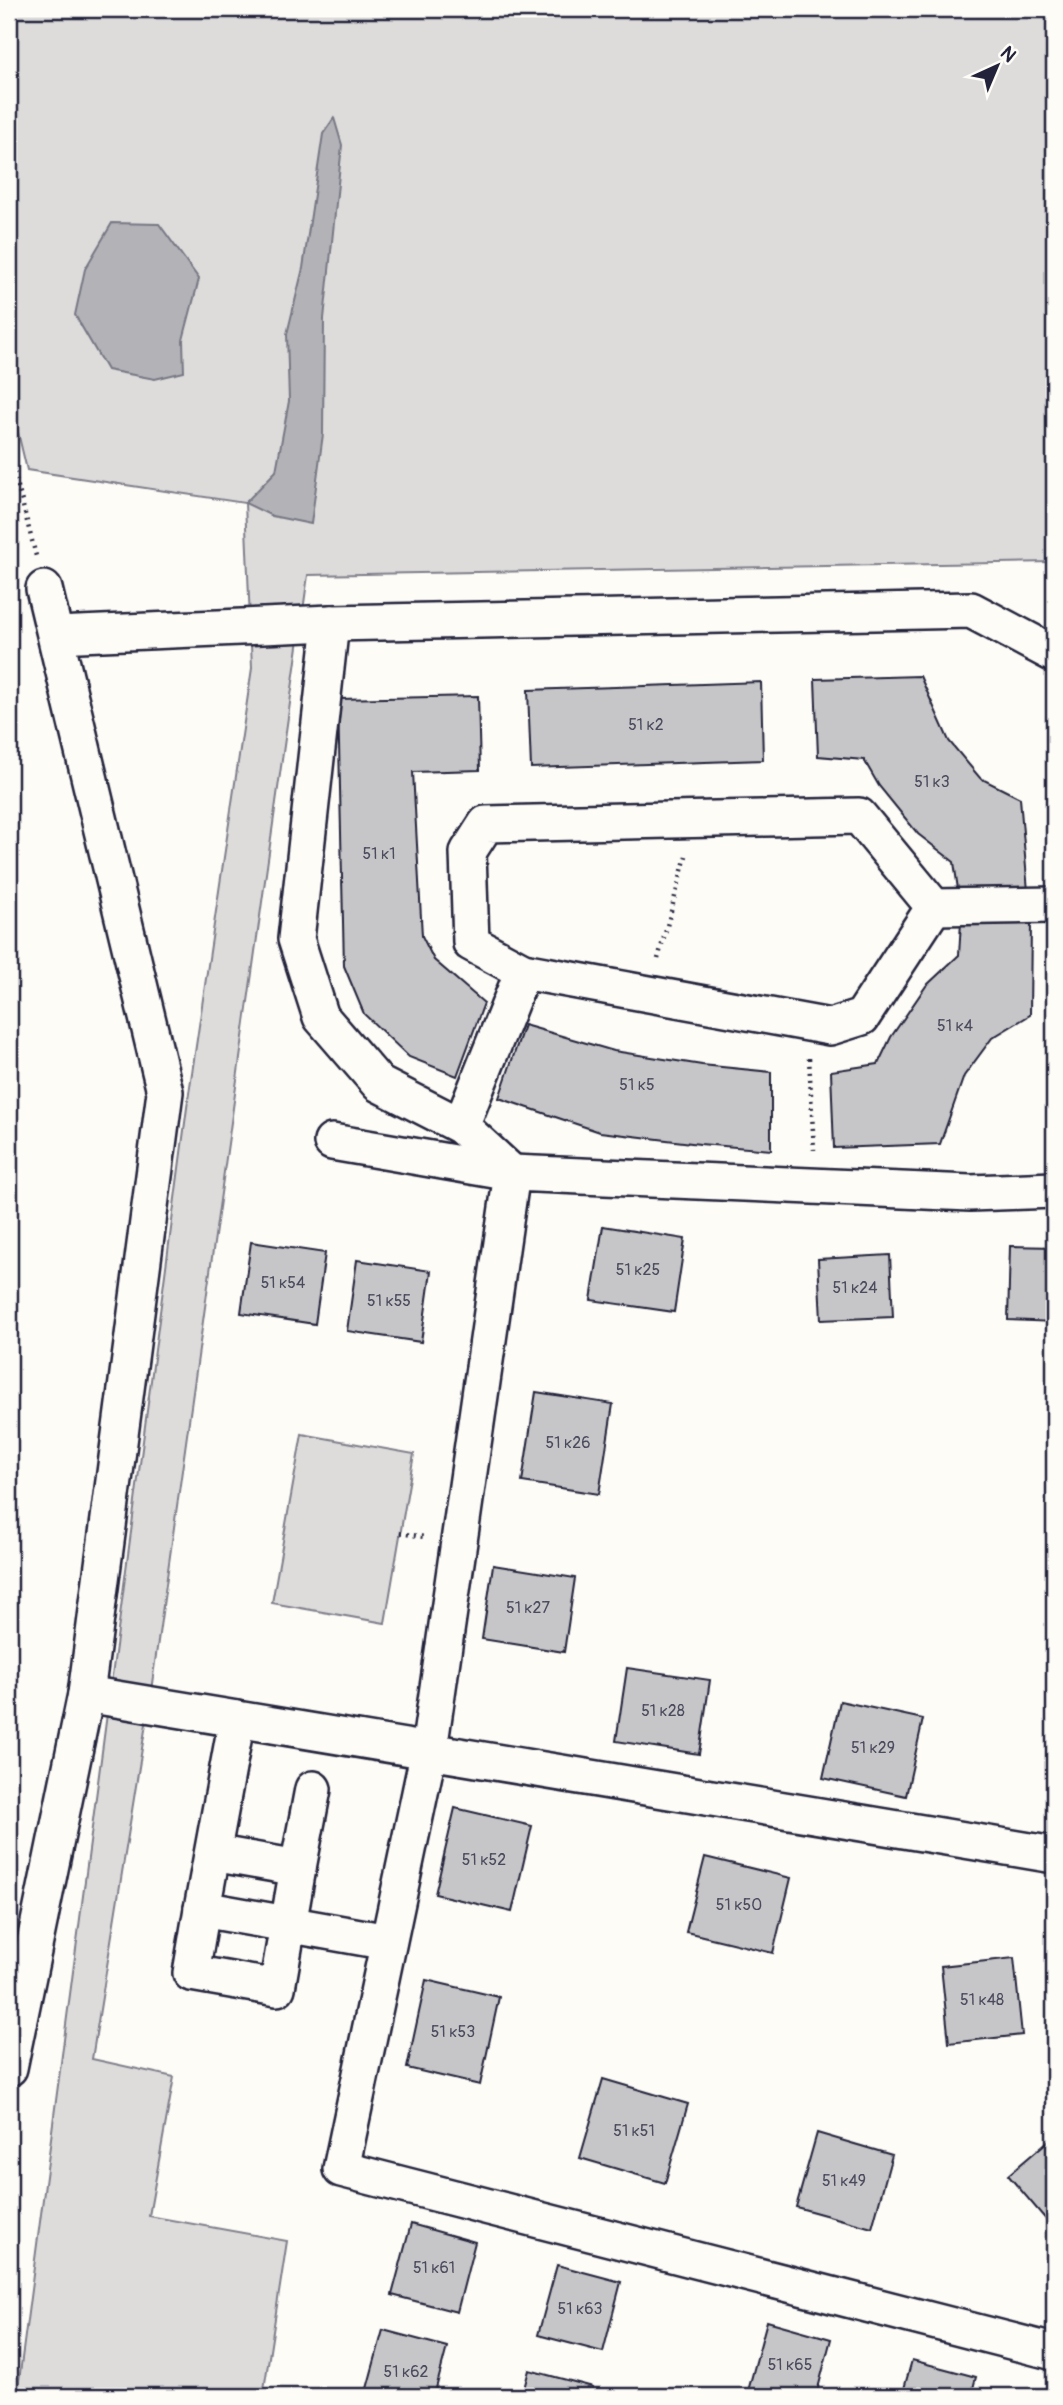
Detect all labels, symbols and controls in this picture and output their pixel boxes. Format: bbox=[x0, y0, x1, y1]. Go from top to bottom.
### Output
north arrow bbox=[962, 32, 1032, 102]
text: N bbox=[995, 41, 1021, 68]
house number: 51 к2 bbox=[628, 715, 664, 735]
house number: 51 к3 bbox=[914, 772, 950, 792]
house number: 51 к1 bbox=[363, 844, 395, 864]
house number: 51 к4 bbox=[937, 1016, 973, 1036]
house number: 51 к5 bbox=[619, 1075, 655, 1095]
house number: 51 к25 bbox=[616, 1260, 660, 1280]
house number: 51 к54 bbox=[261, 1273, 305, 1293]
house number: 51 к24 bbox=[833, 1278, 877, 1298]
house number: 51 к55 bbox=[367, 1291, 411, 1311]
house number: 51 к26 bbox=[546, 1433, 590, 1453]
house number: 51 к27 bbox=[506, 1598, 551, 1618]
house number: 51 к28 bbox=[641, 1701, 685, 1721]
house number: 51 к29 bbox=[851, 1738, 895, 1758]
house number: 51 к52 bbox=[462, 1850, 506, 1870]
house number: 51 к50 bbox=[716, 1895, 762, 1915]
house number: 51 к48 bbox=[960, 1990, 1004, 2010]
house number: 51 к53 bbox=[431, 2022, 475, 2042]
house number: 51 к51 bbox=[613, 2121, 655, 2141]
house number: 51 к49 bbox=[822, 2171, 866, 2191]
house number: 51 к61 bbox=[413, 2258, 455, 2278]
house number: 51 к63 bbox=[558, 2299, 603, 2319]
house number: 51 к65 bbox=[768, 2355, 812, 2375]
house number: 51 к62 bbox=[384, 2362, 429, 2382]

